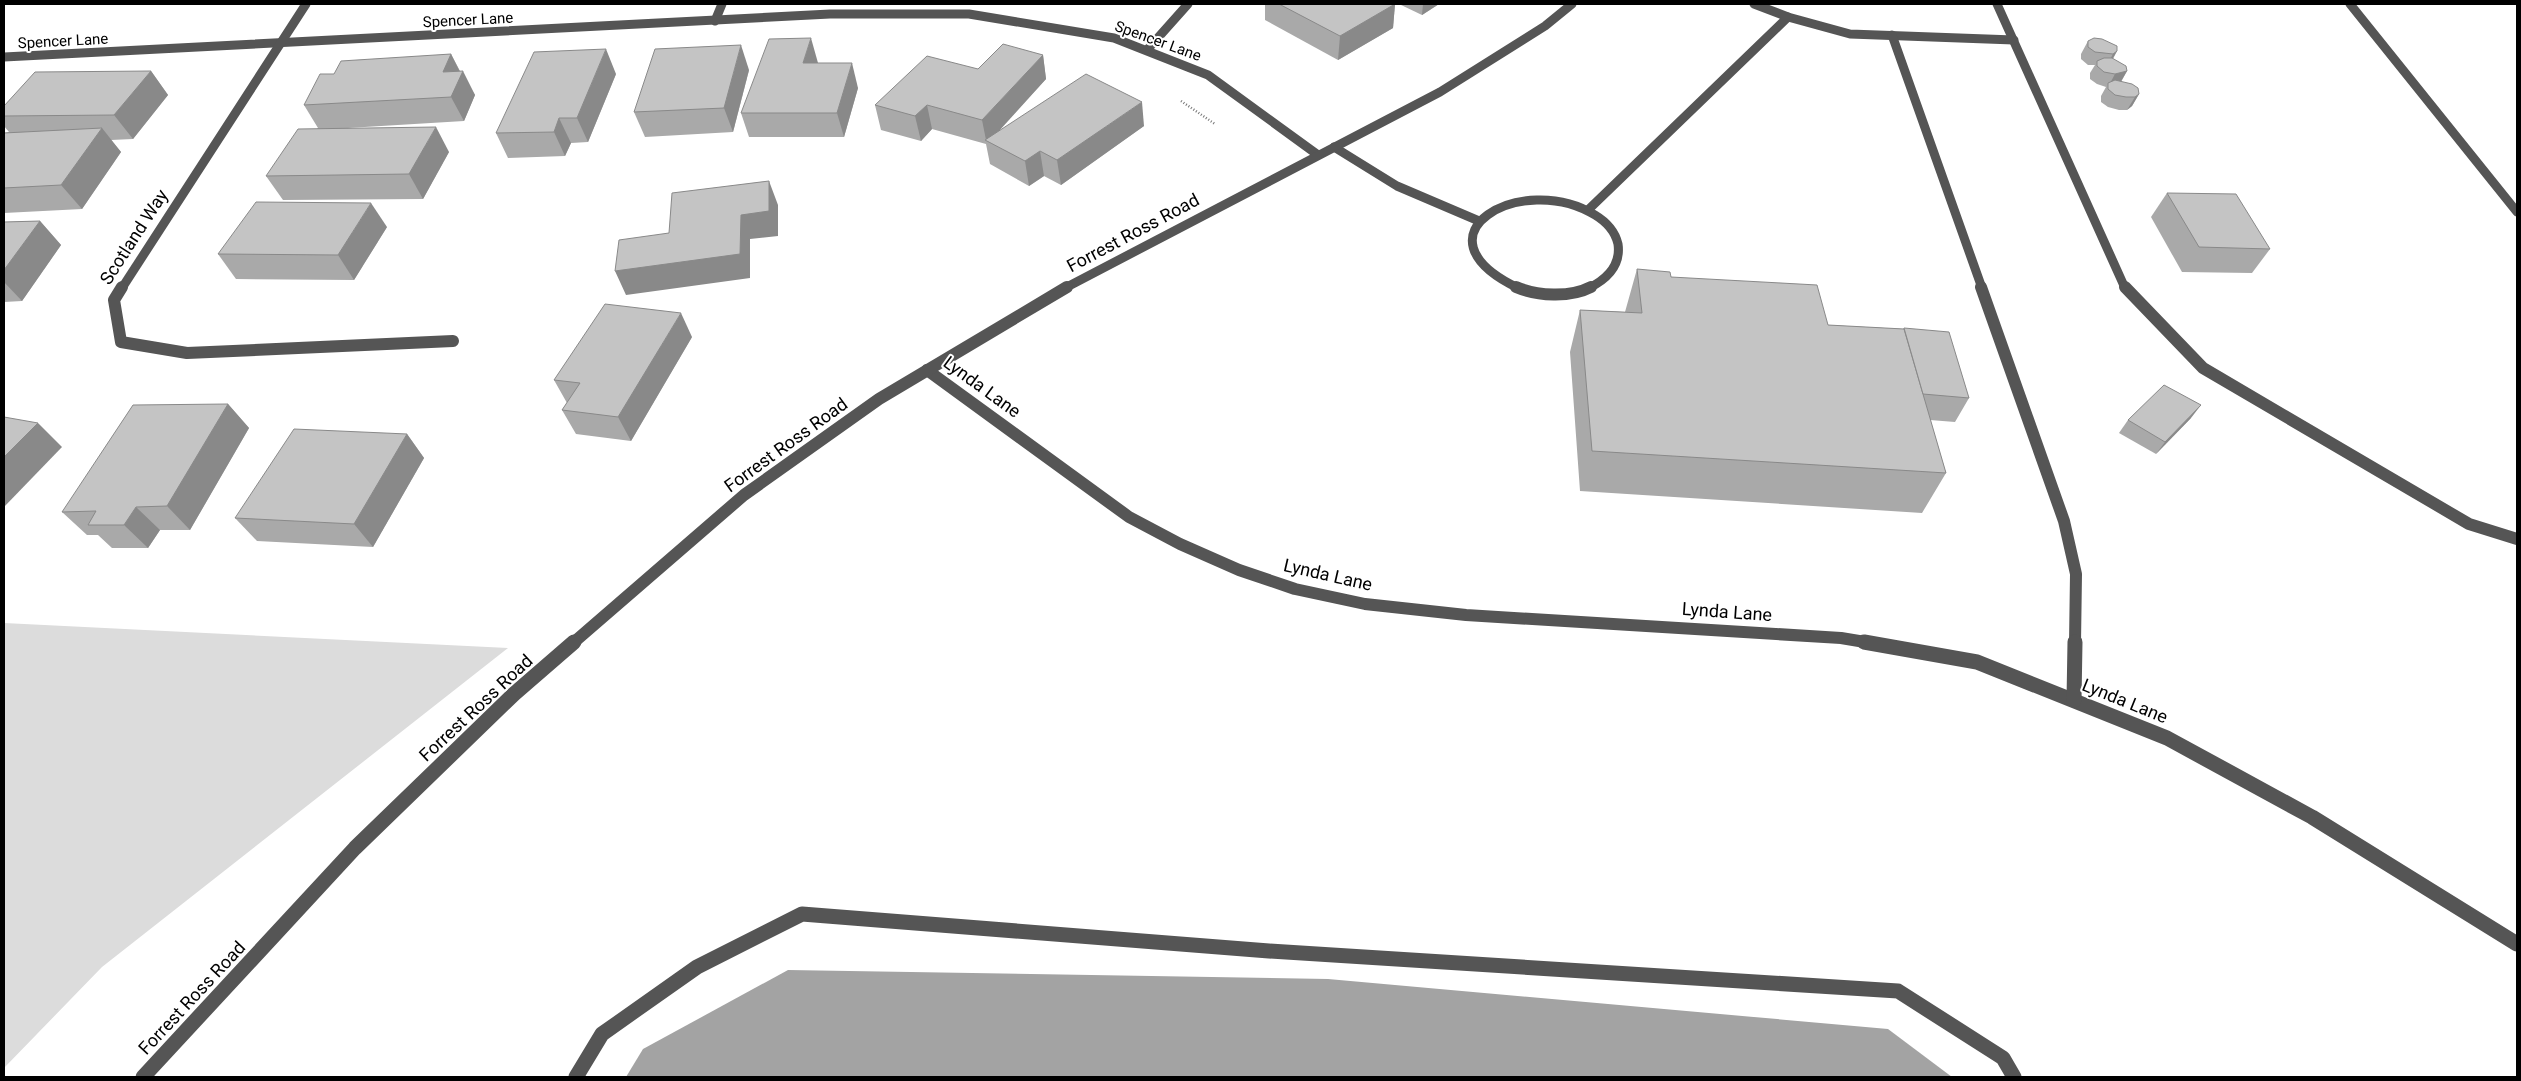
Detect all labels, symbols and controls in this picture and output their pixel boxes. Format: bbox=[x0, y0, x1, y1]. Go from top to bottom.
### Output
street label: Spencer Lane bbox=[422, 9, 514, 31]
street label: Spencer Lane bbox=[1112, 17, 1204, 65]
street label: Spencer Lane bbox=[17, 30, 109, 52]
street label: Scotland Way bbox=[95, 185, 172, 288]
street label: Forrest Ross Road bbox=[1063, 189, 1203, 276]
street label: Lynda Lane bbox=[940, 352, 1025, 422]
street label: Forrest Ross Road bbox=[720, 393, 851, 496]
street label: Lynda Lane bbox=[1282, 554, 1375, 595]
street label: Lynda Lane bbox=[1681, 598, 1773, 625]
street label: Forrest Ross Road bbox=[415, 650, 537, 765]
street label: Lynda Lane bbox=[2079, 674, 2171, 727]
street label: Forrest Ross Road bbox=[134, 937, 249, 1059]

